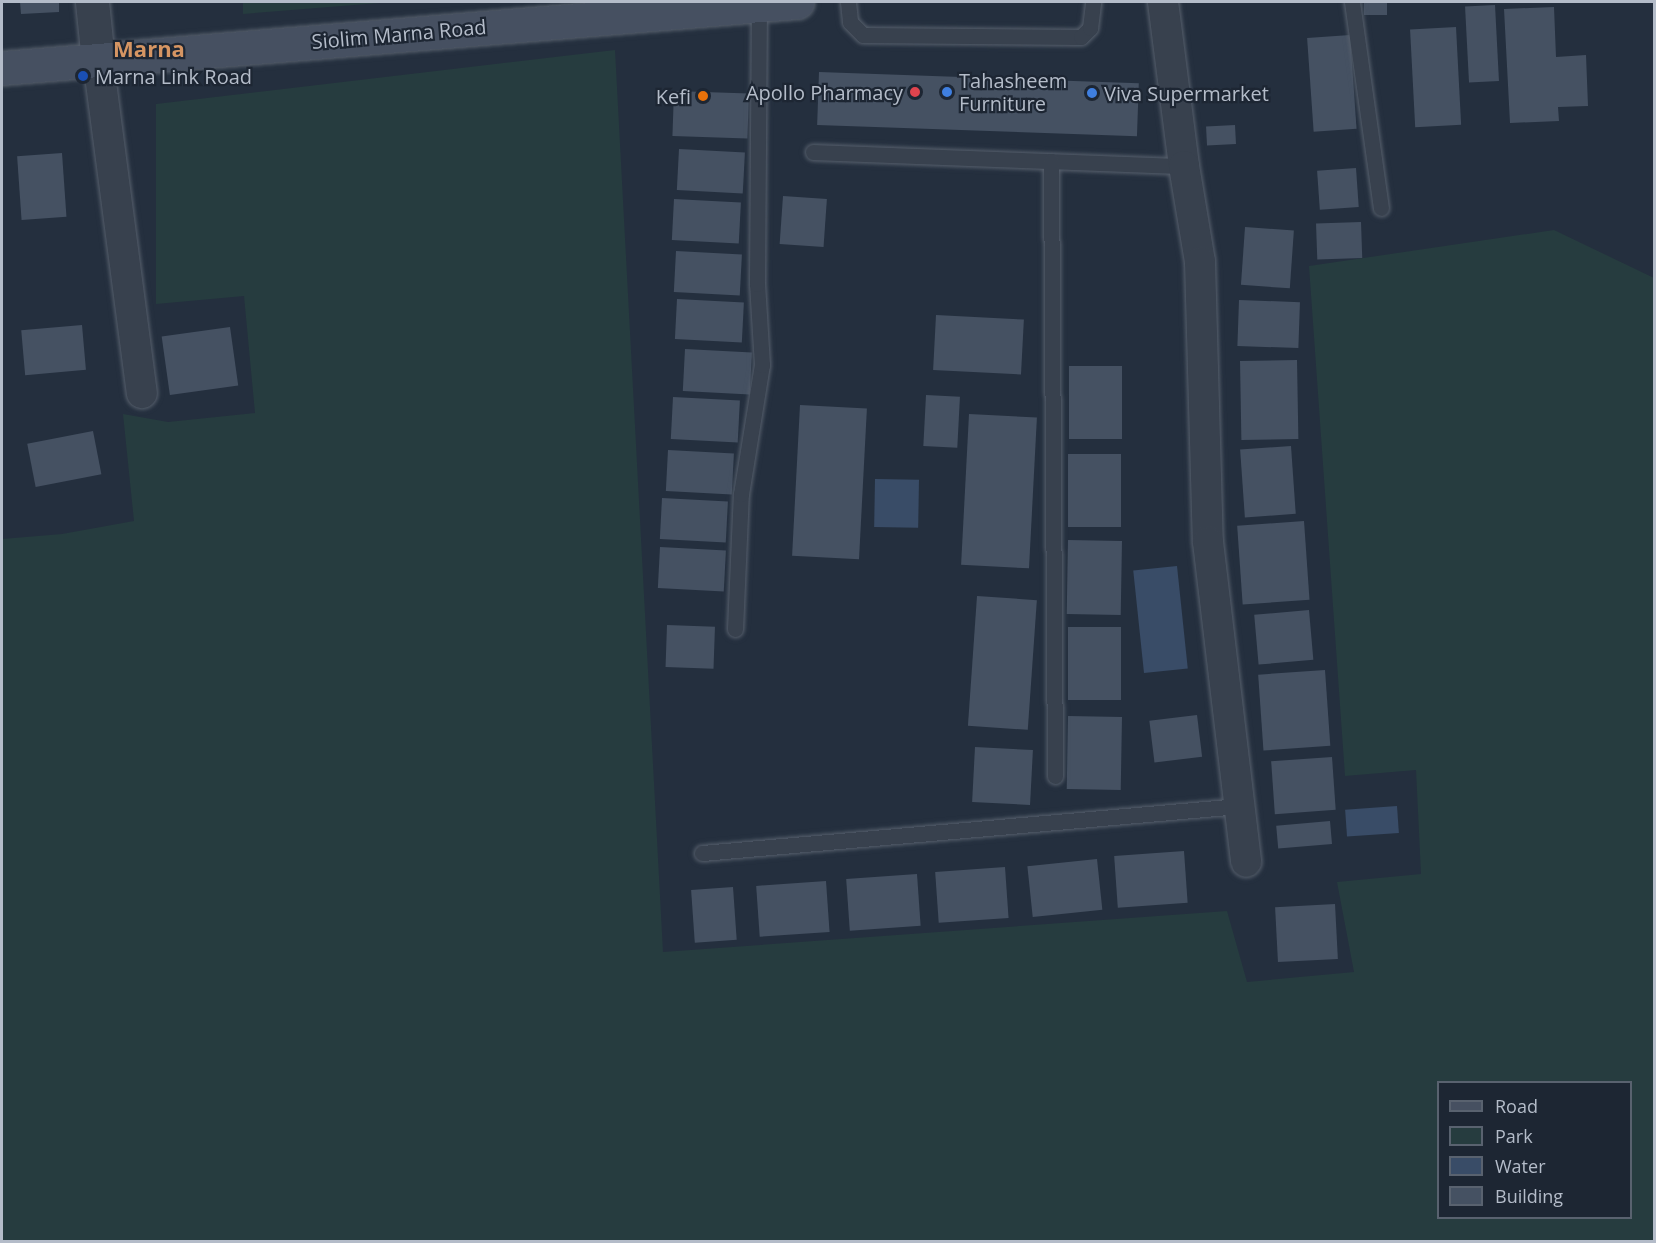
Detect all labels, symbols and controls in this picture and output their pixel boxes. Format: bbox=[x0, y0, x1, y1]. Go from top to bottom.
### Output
street label: Siolim Marna Road bbox=[311, 14, 487, 54]
district label: Marna bbox=[113, 36, 185, 62]
place label: Marna Link Road bbox=[95, 64, 252, 88]
place label: Tahasheem Furniture bbox=[959, 68, 1067, 115]
marker: Marna Link Road bbox=[76, 69, 90, 83]
place label: Apollo Pharmacy bbox=[746, 80, 903, 104]
place label: Viva Supermarket bbox=[1104, 81, 1269, 105]
place label: Kefi bbox=[656, 84, 691, 108]
marker: Apollo Pharmacy bbox=[908, 85, 922, 99]
marker: Tahasheem Furniture bbox=[940, 85, 954, 99]
marker: Viva Supermarket bbox=[1085, 86, 1099, 100]
marker: Kefi bbox=[696, 89, 710, 103]
legend bbox=[1437, 1081, 1632, 1219]
text: Road bbox=[1495, 1094, 1538, 1118]
text: Park bbox=[1495, 1124, 1533, 1148]
text: Water bbox=[1495, 1154, 1546, 1178]
text: Building bbox=[1495, 1184, 1563, 1208]

